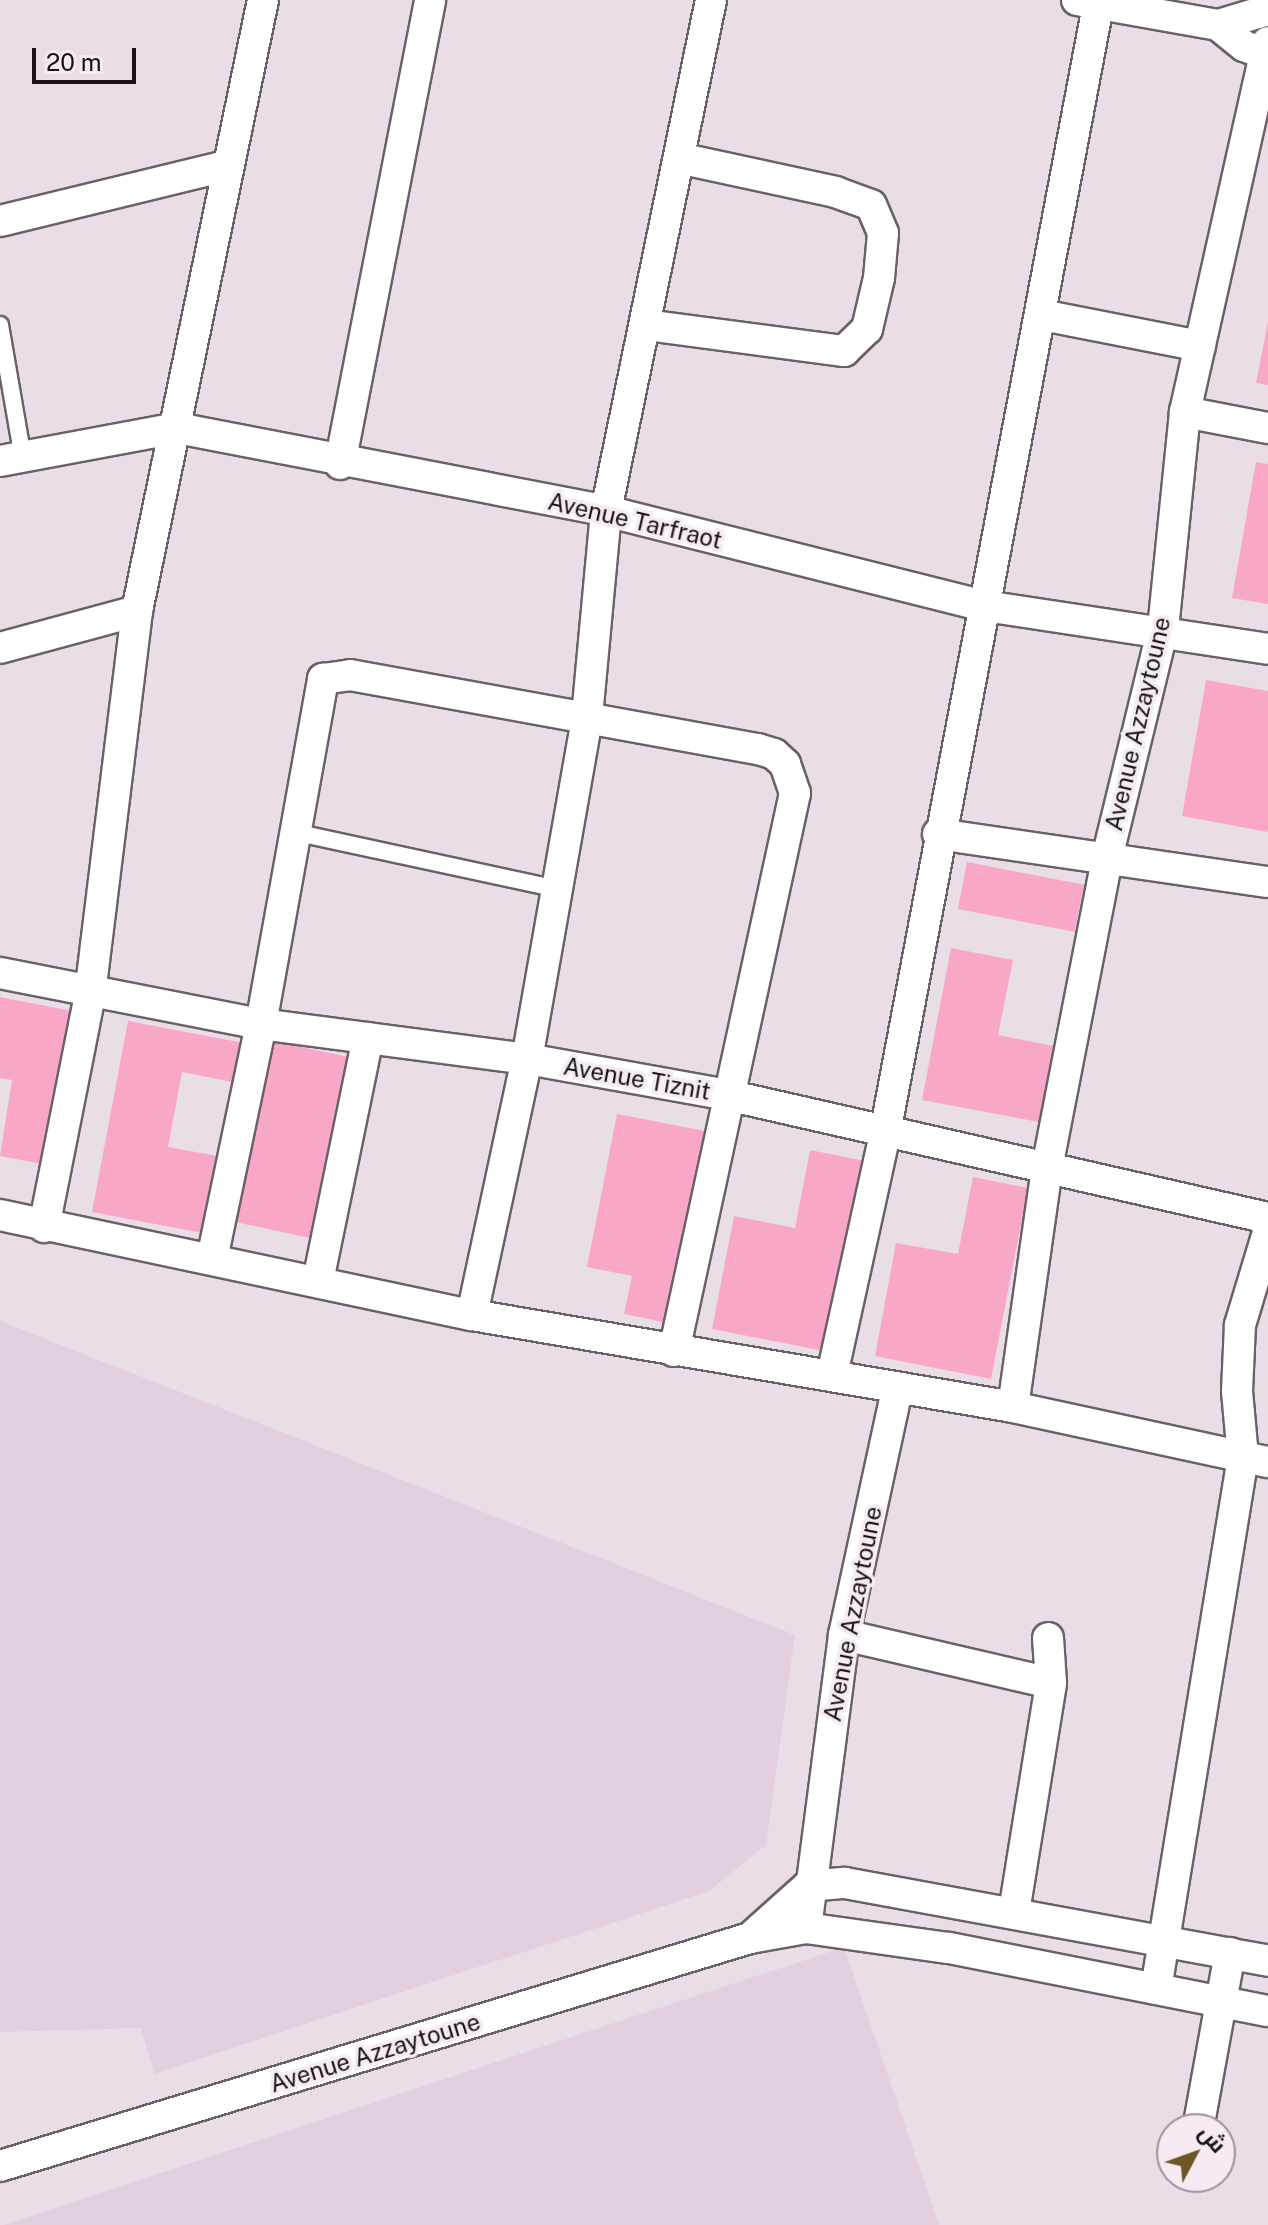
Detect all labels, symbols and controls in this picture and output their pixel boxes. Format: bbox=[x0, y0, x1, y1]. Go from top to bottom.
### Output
scale bar bbox=[36, 32, 140, 82]
text: 20 m bbox=[46, 48, 102, 76]
street label: Avenue Tarfraot bbox=[545, 487, 725, 555]
street label: Avenue Azzaytoune bbox=[1099, 614, 1177, 834]
street label: Avenue Tiznit bbox=[561, 1052, 713, 1106]
street label: Avenue Azzaytoune bbox=[818, 1504, 888, 1724]
street label: Avenue Azzaytoune bbox=[266, 2007, 484, 2099]
north arrow bbox=[1156, 2113, 1236, 2193]
text: ش bbox=[1194, 2119, 1232, 2158]

